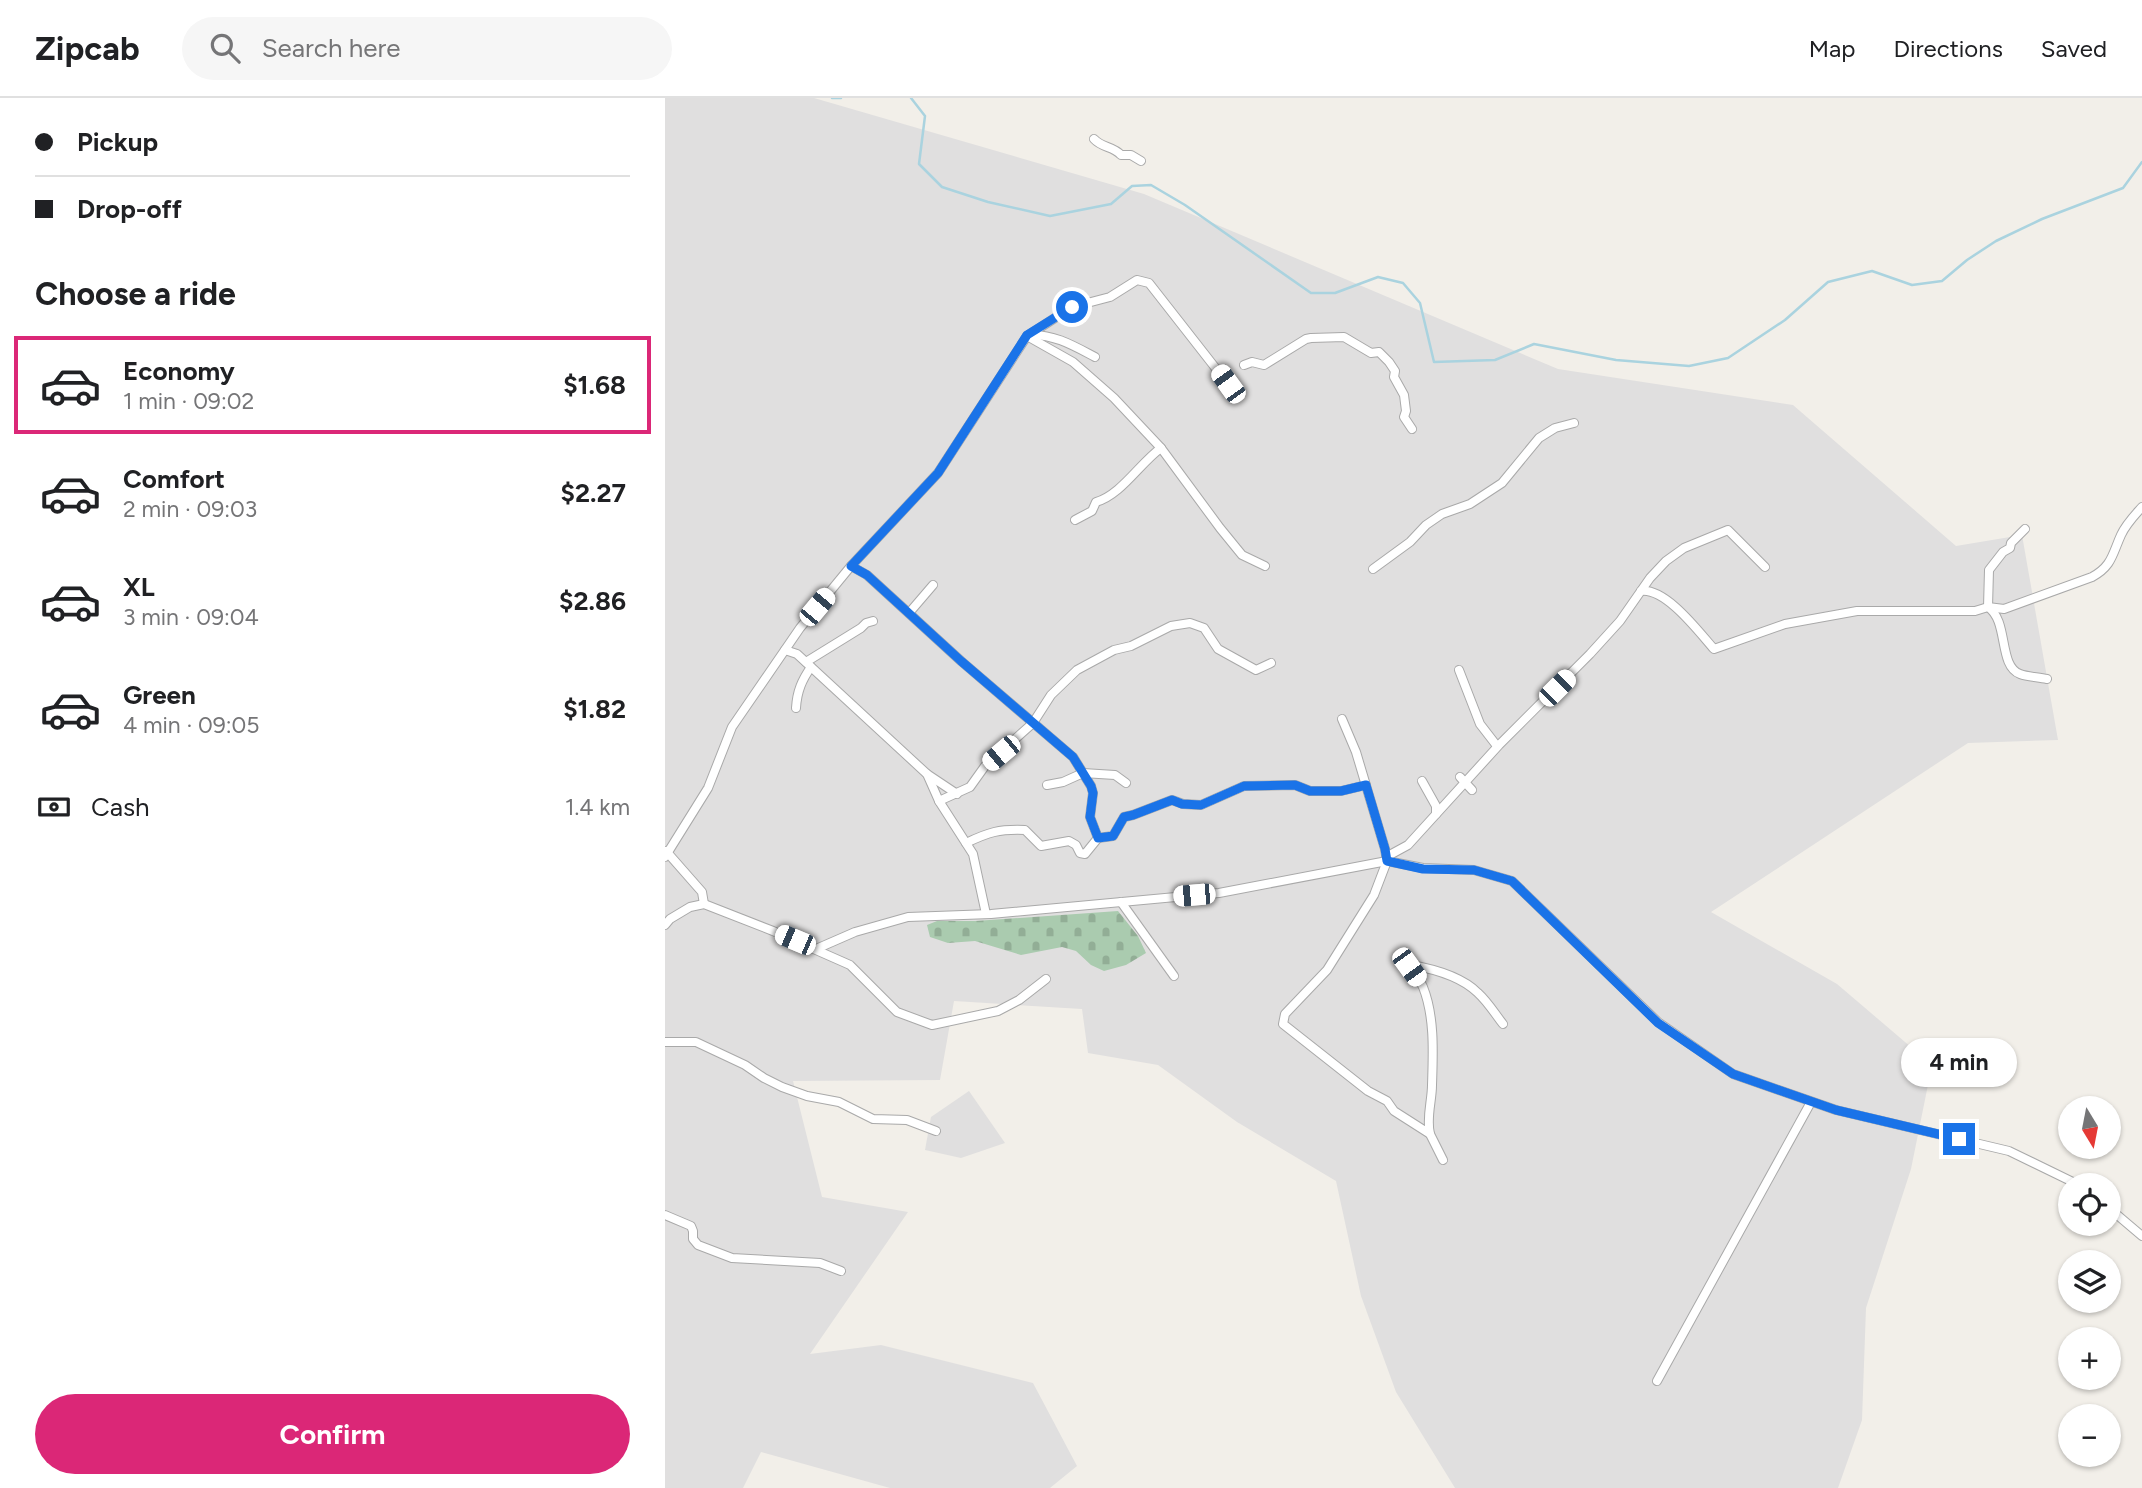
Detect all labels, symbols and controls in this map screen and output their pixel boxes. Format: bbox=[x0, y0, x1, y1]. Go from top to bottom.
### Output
search box bbox=[182, 17, 672, 80]
text: Zipcab bbox=[35, 29, 140, 68]
icon: search bbox=[206, 29, 244, 67]
text: Search here bbox=[262, 32, 401, 64]
text: Map bbox=[1809, 34, 1855, 63]
text: Directions bbox=[1893, 34, 2003, 63]
text: Saved bbox=[2041, 34, 2107, 63]
text: Pickup bbox=[77, 126, 158, 158]
text: Drop-off bbox=[77, 193, 182, 225]
text: Choose a ride bbox=[35, 275, 236, 313]
route start bbox=[1056, 291, 1088, 323]
icon: car bbox=[39, 354, 102, 417]
text: Economy bbox=[123, 355, 235, 387]
car bbox=[1208, 361, 1249, 407]
text: $1.68 bbox=[563, 369, 626, 401]
text: 1 min · 09:02 bbox=[123, 387, 254, 415]
icon: car bbox=[39, 462, 102, 525]
text: Comfort bbox=[123, 463, 225, 495]
text: $2.27 bbox=[561, 477, 626, 509]
text: 2 min · 09:03 bbox=[123, 495, 257, 523]
icon: car bbox=[39, 570, 102, 633]
text: XL bbox=[123, 571, 155, 603]
car bbox=[796, 584, 839, 630]
text: $2.86 bbox=[559, 585, 626, 617]
text: 3 min · 09:04 bbox=[123, 603, 259, 631]
car bbox=[1535, 666, 1580, 710]
icon: car bbox=[39, 678, 102, 741]
text: Green bbox=[123, 679, 196, 711]
text: $1.82 bbox=[563, 693, 626, 725]
text: 4 min · 09:05 bbox=[123, 711, 259, 739]
car bbox=[979, 731, 1024, 775]
icon: cash bbox=[35, 788, 73, 826]
text: Cash bbox=[91, 791, 150, 823]
text: 1.4 km bbox=[565, 793, 630, 821]
car bbox=[1173, 883, 1216, 907]
car bbox=[772, 922, 819, 958]
car bbox=[1389, 944, 1430, 990]
callout: 4 min bbox=[1901, 1038, 2017, 1086]
text: 4 min bbox=[1929, 1048, 1989, 1076]
north arrow bbox=[2058, 1096, 2121, 1158]
map controls bbox=[2058, 1096, 2121, 1467]
route end bbox=[1943, 1123, 1975, 1155]
button: locate bbox=[2058, 1173, 2121, 1236]
button: layers bbox=[2058, 1250, 2121, 1313]
button: + bbox=[2058, 1327, 2121, 1390]
button: Confirm bbox=[35, 1394, 630, 1474]
button: − bbox=[2058, 1404, 2121, 1467]

